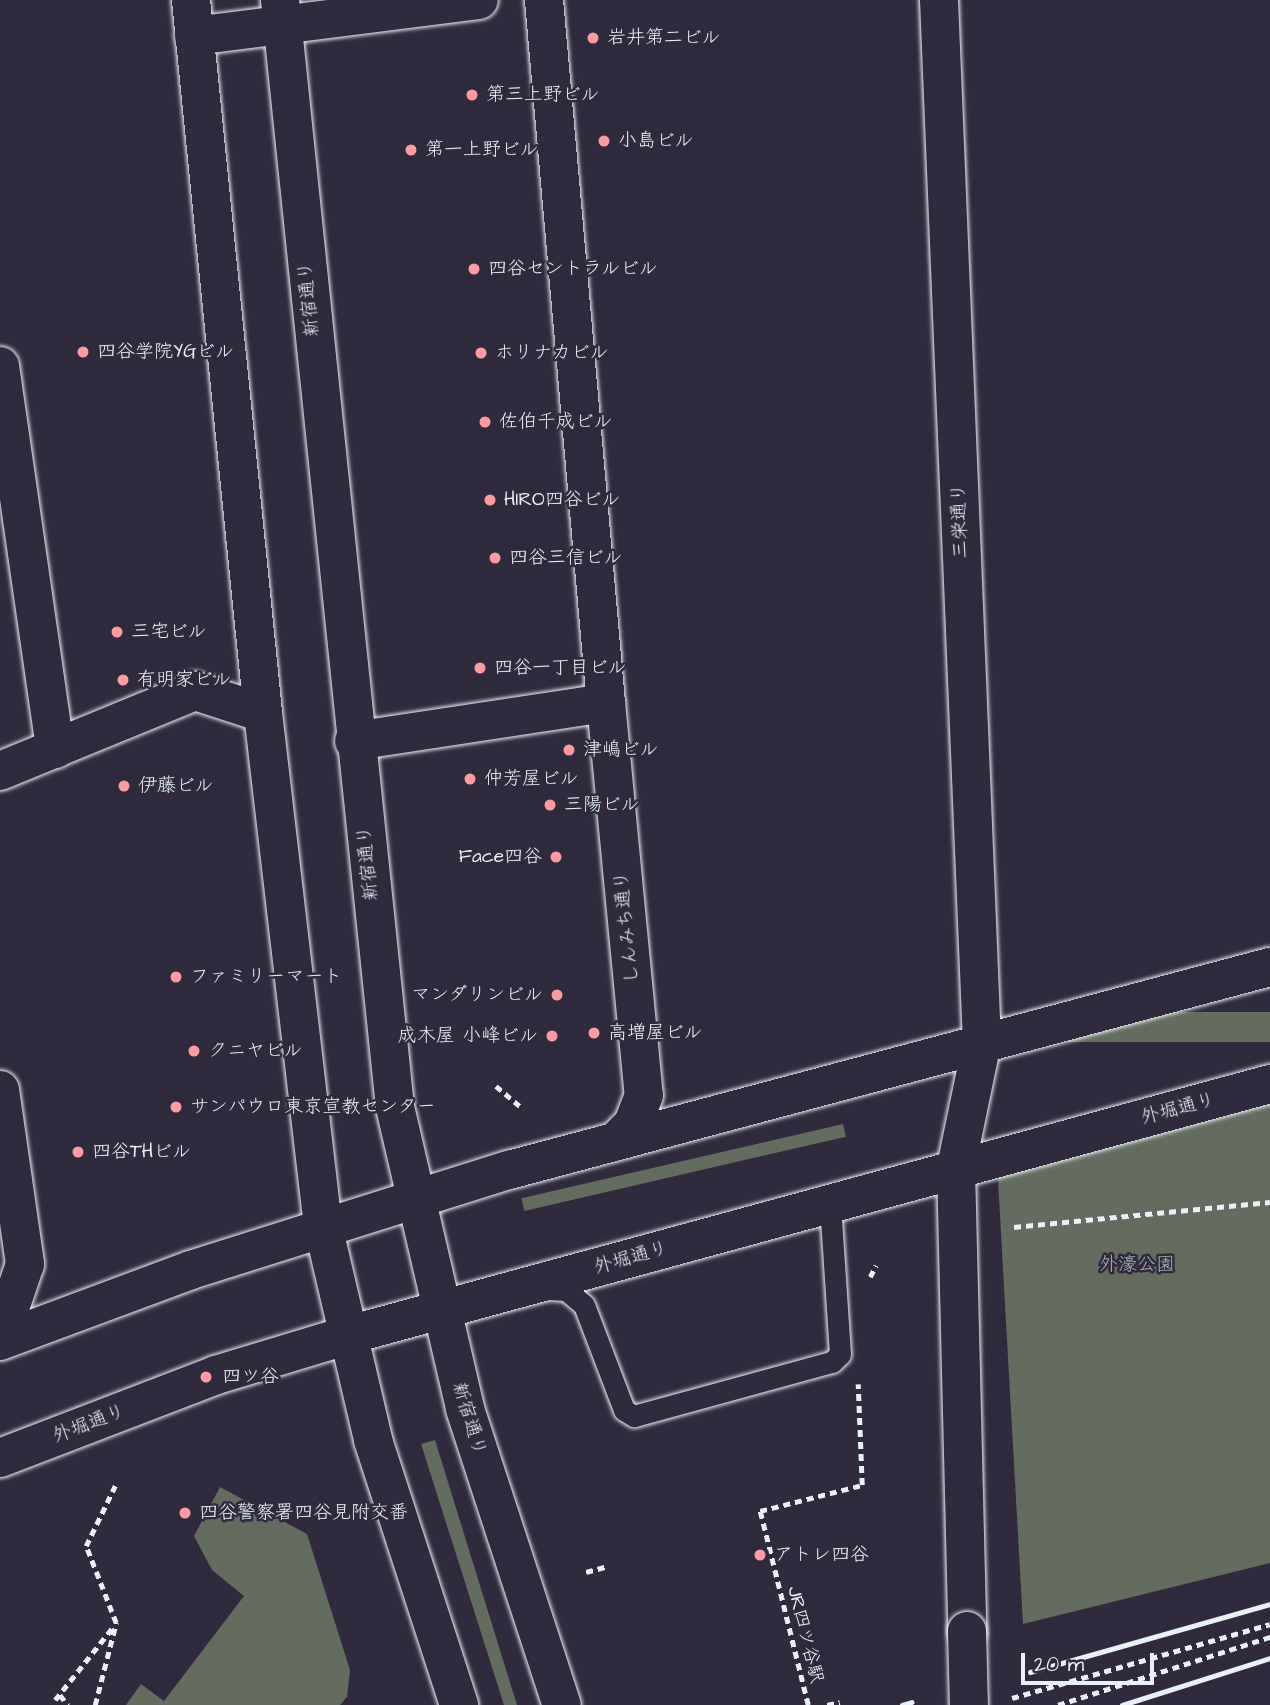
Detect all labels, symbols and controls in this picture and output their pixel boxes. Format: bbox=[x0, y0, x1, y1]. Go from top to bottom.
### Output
place label: 岩井第二ビル bbox=[607, 27, 721, 49]
marker: 岩井第二ビル bbox=[585, 30, 601, 46]
place label: 第三上野ビル bbox=[486, 84, 600, 106]
marker: 第三上野ビル bbox=[464, 87, 480, 103]
place label: 小島ビル bbox=[618, 130, 694, 152]
marker: 小島ビル bbox=[596, 133, 612, 149]
place label: 第一上野ビル bbox=[425, 139, 539, 161]
marker: 第一上野ビル bbox=[403, 142, 419, 158]
place label: 四谷セントラルビル bbox=[488, 258, 659, 280]
street label: 新宿通り bbox=[294, 260, 324, 338]
marker: 四谷セントラルビル bbox=[466, 261, 482, 277]
place label: 四谷学院YGビル bbox=[97, 341, 234, 363]
place label: ホリナカビル bbox=[495, 342, 609, 364]
marker: 四谷学院YGビル bbox=[75, 344, 91, 360]
marker: ホリナカビル bbox=[473, 345, 489, 361]
place label: 佐伯千成ビル bbox=[499, 411, 613, 433]
marker: 佐伯千成ビル bbox=[477, 414, 493, 430]
street label: 三栄通り bbox=[947, 483, 973, 559]
place label: HIRO四谷ビル bbox=[504, 489, 621, 511]
marker: HIRO四谷ビル bbox=[482, 492, 498, 508]
place label: 四谷三信ビル bbox=[509, 547, 623, 569]
marker: 四谷三信ビル bbox=[487, 550, 503, 566]
place label: 三宅ビル bbox=[131, 621, 207, 643]
marker: 三宅ビル bbox=[109, 624, 125, 640]
place label: 四谷一丁目ビル bbox=[494, 657, 627, 679]
marker: 四谷一丁目ビル bbox=[472, 660, 488, 676]
place label: 有明家ビル bbox=[137, 669, 232, 691]
marker: 有明家ビル bbox=[115, 672, 131, 688]
place label: 津嶋ビル bbox=[583, 739, 659, 761]
marker: 津嶋ビル bbox=[561, 742, 577, 758]
place label: 仲芳屋ビル bbox=[484, 768, 579, 790]
marker: 仲芳屋ビル bbox=[462, 771, 478, 787]
place label: 伊藤ビル bbox=[138, 775, 214, 797]
marker: 伊藤ビル bbox=[116, 778, 132, 794]
place label: 三陽ビル bbox=[564, 794, 640, 816]
marker: 三陽ビル bbox=[542, 797, 558, 813]
street label: 新宿通り bbox=[353, 824, 383, 902]
place label: Face四谷 bbox=[459, 846, 542, 868]
marker: Face四谷 bbox=[548, 849, 564, 865]
street label: しんみち通り bbox=[610, 869, 644, 985]
place label: ファミリーマート bbox=[190, 966, 342, 988]
marker: ファミリーマート bbox=[168, 969, 184, 985]
place label: マンダリンビル bbox=[410, 984, 543, 1006]
marker: マンダリンビル bbox=[549, 987, 565, 1003]
place label: 高増屋ビル bbox=[608, 1022, 703, 1044]
place label: 成木屋 小峰ビル bbox=[397, 1025, 538, 1047]
marker: 高増屋ビル bbox=[586, 1025, 602, 1041]
marker: 成木屋 小峰ビル bbox=[544, 1028, 560, 1044]
place label: クニヤビル bbox=[208, 1040, 303, 1062]
marker: クニヤビル bbox=[186, 1043, 202, 1059]
street label: 外堀通り bbox=[1138, 1088, 1218, 1130]
place label: サンパウロ東京宣教センター bbox=[190, 1096, 437, 1118]
marker: サンパウロ東京宣教センター bbox=[168, 1099, 184, 1115]
place label: 四谷THビル bbox=[92, 1141, 191, 1163]
marker: 四谷THビル bbox=[70, 1144, 86, 1160]
street label: 外堀通り bbox=[591, 1237, 671, 1279]
park label: 外濠公園 bbox=[1099, 1254, 1175, 1276]
place label: 四ツ谷 bbox=[222, 1366, 279, 1388]
marker: 四ツ谷 bbox=[196, 1367, 216, 1387]
street label: 新宿通り bbox=[447, 1379, 491, 1459]
street label: 外堀通り bbox=[49, 1400, 129, 1448]
place label: 四谷警察署四谷見附交番 bbox=[199, 1502, 408, 1524]
marker: 四谷警察署四谷見附交番 bbox=[177, 1505, 193, 1521]
place label: アトレ四谷 bbox=[774, 1544, 869, 1566]
marker: アトレ四谷 bbox=[752, 1547, 768, 1563]
street label: JR四ツ谷駅 bbox=[782, 1584, 828, 1686]
scale bar bbox=[1025, 1638, 1158, 1682]
text: 20 m bbox=[1034, 1650, 1084, 1679]

